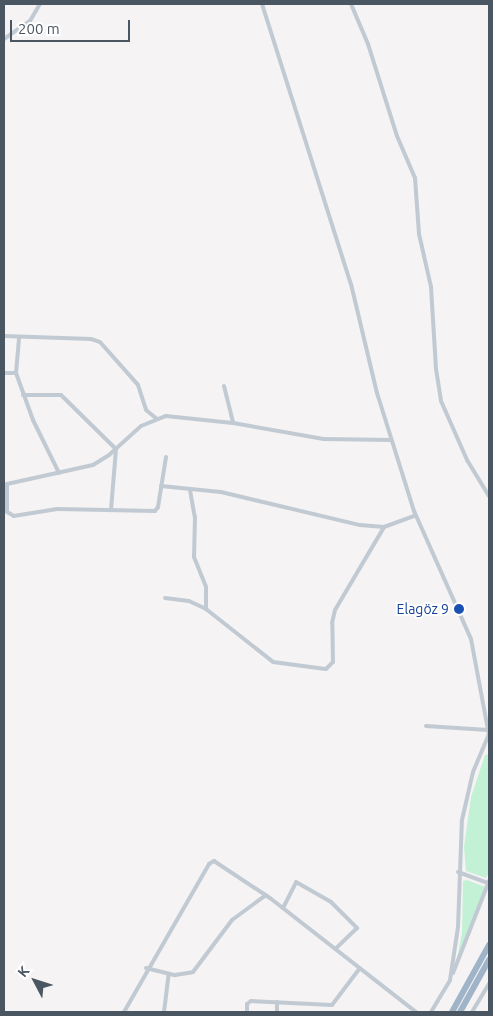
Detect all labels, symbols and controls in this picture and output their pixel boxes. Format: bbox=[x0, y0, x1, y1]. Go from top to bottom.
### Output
scale bar bbox=[12, 10, 132, 42]
text: 200 m bbox=[18, 20, 60, 37]
place label: Elagöz 9 bbox=[397, 601, 449, 617]
marker: Elagöz 9 bbox=[453, 603, 465, 615]
north arrow bbox=[10, 956, 60, 1006]
text: K bbox=[14, 963, 33, 980]

